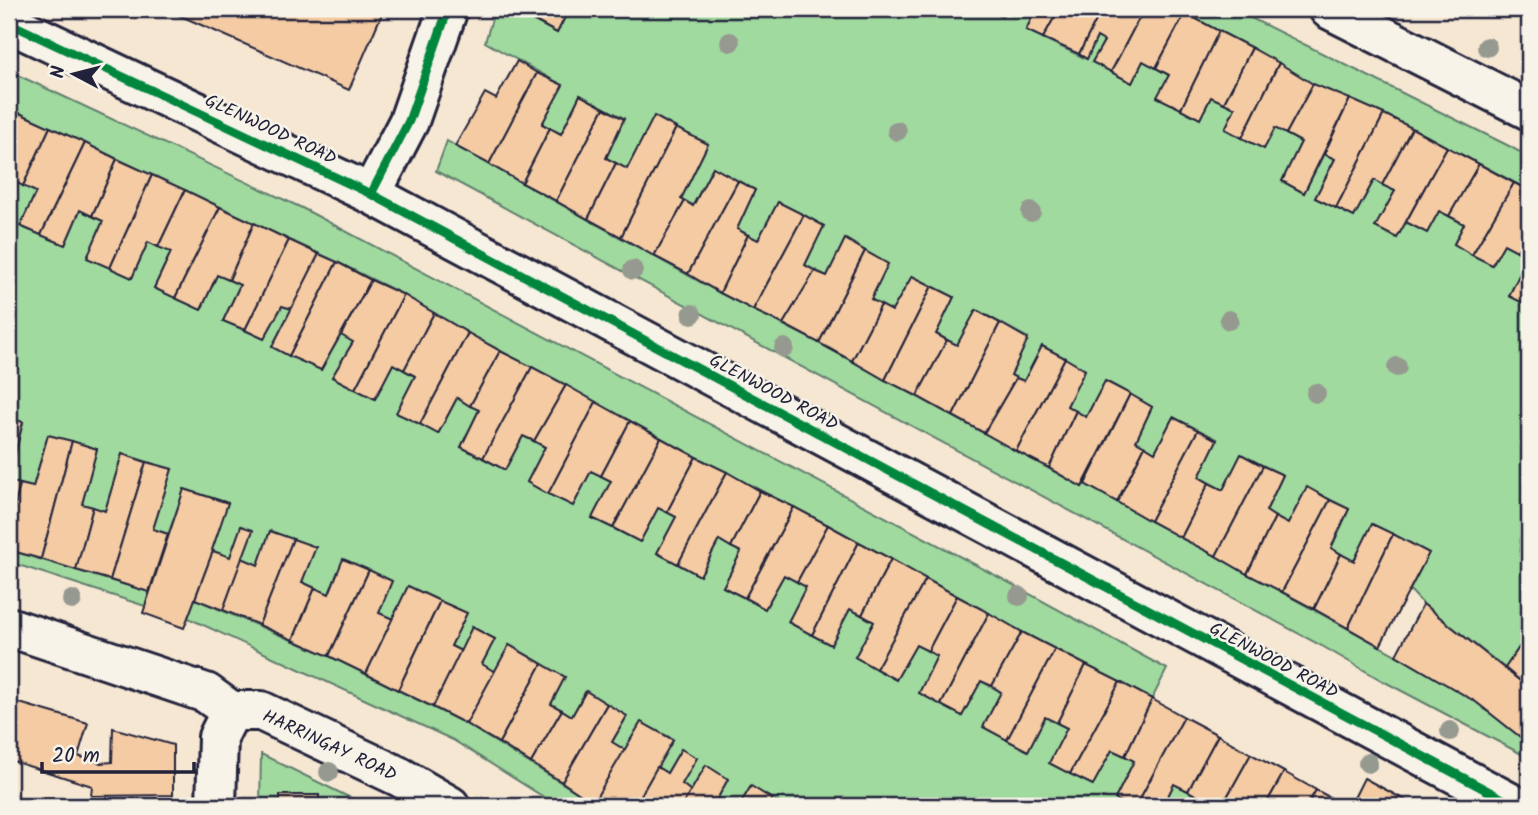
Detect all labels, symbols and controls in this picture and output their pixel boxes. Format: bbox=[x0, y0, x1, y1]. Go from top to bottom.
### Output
north arrow bbox=[38, 38, 108, 108]
text: N bbox=[43, 64, 75, 80]
street label: GLENWOOD ROAD bbox=[200, 87, 341, 174]
street label: GLENWOOD ROAD bbox=[704, 347, 843, 440]
street label: GLENWOOD ROAD bbox=[1204, 615, 1343, 708]
street label: HARRINGAY ROAD bbox=[257, 702, 402, 790]
scale bar bbox=[42, 731, 194, 775]
text: 20 m bbox=[52, 740, 100, 773]

